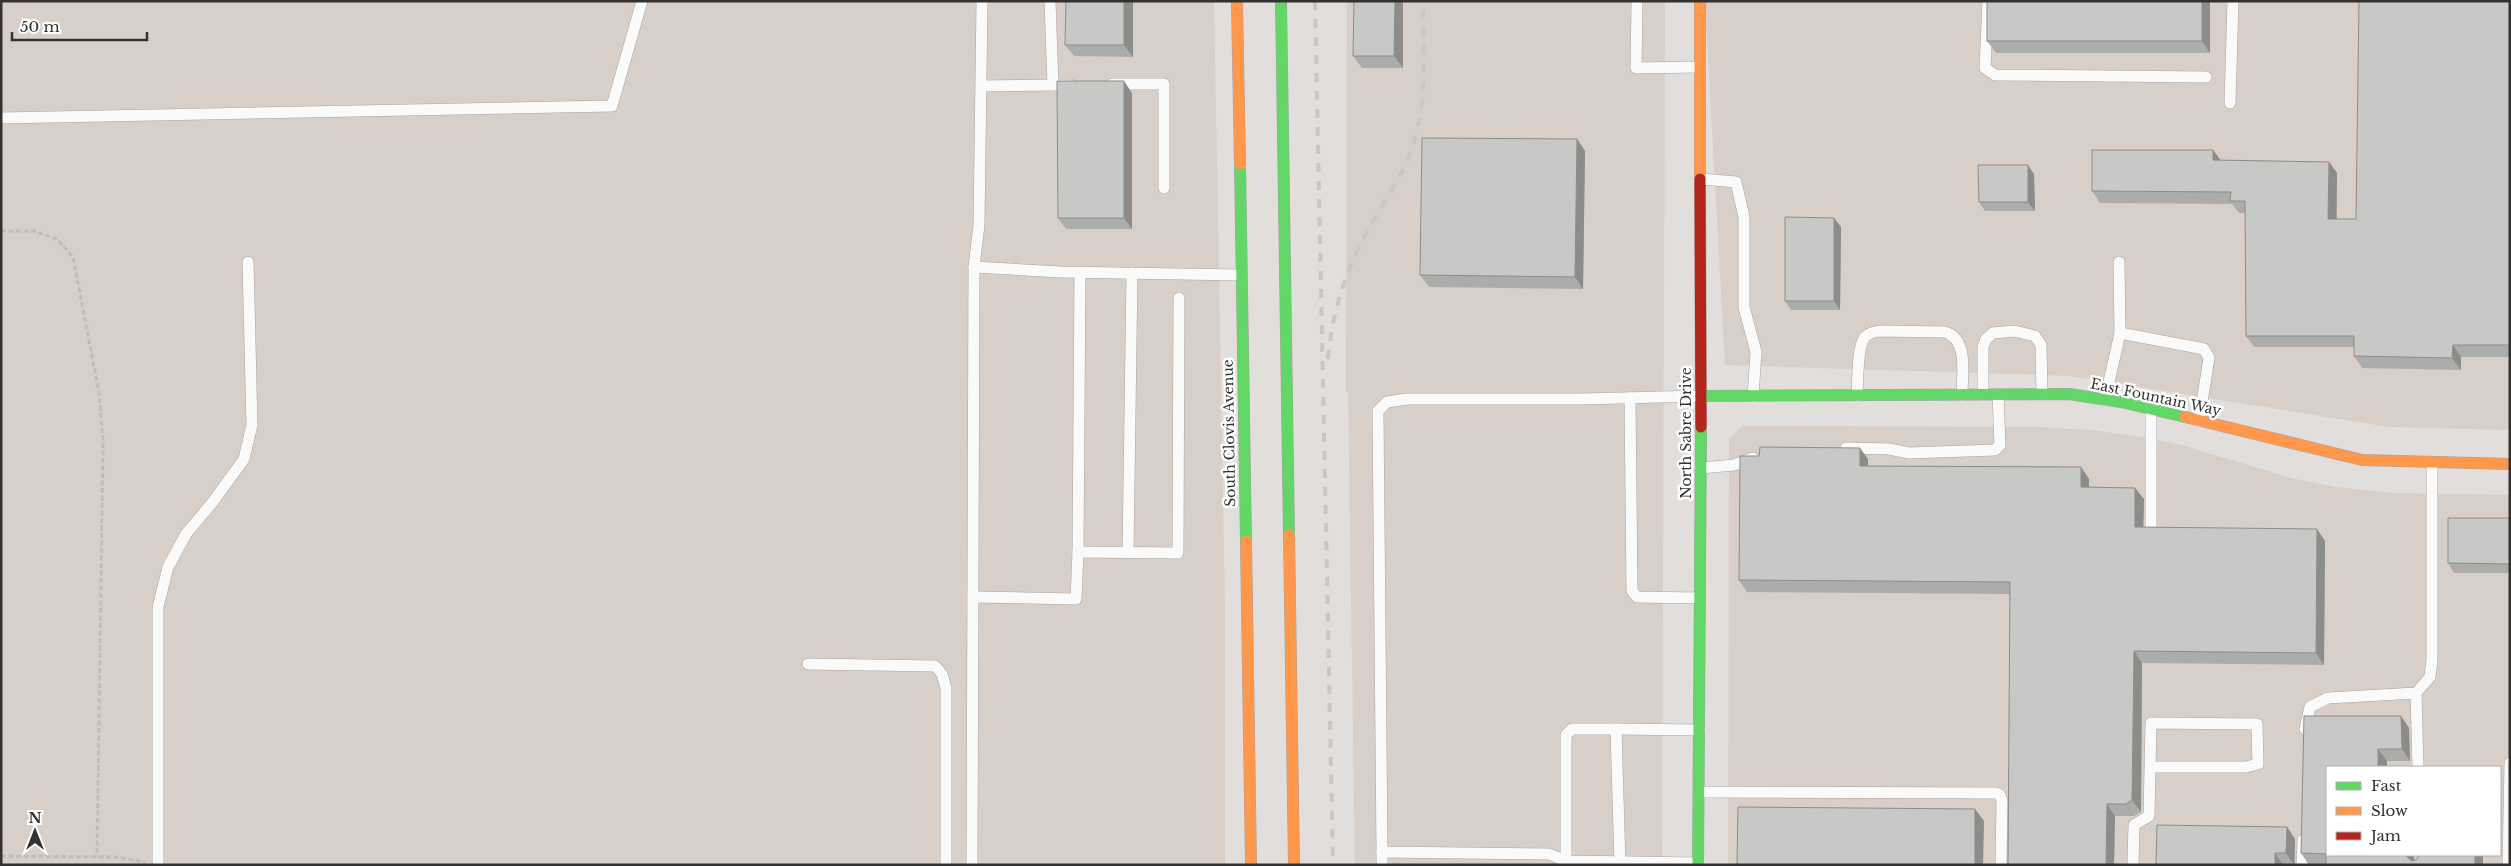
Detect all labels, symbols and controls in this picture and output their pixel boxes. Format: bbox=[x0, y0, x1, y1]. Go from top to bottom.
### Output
scale bar bbox=[12, 10, 148, 42]
text: 50 m bbox=[20, 17, 60, 36]
street label: South Clovis Avenue bbox=[1219, 359, 1239, 507]
street label: North Sabre Drive bbox=[1677, 367, 1695, 499]
street label: East Fountain Way bbox=[2089, 374, 2223, 420]
legend bbox=[2326, 766, 2501, 856]
text: Fast bbox=[2371, 776, 2402, 795]
text: Slow bbox=[2371, 801, 2408, 820]
north arrow bbox=[10, 806, 60, 856]
text: N bbox=[28, 809, 42, 827]
text: Jam bbox=[2369, 826, 2401, 845]

